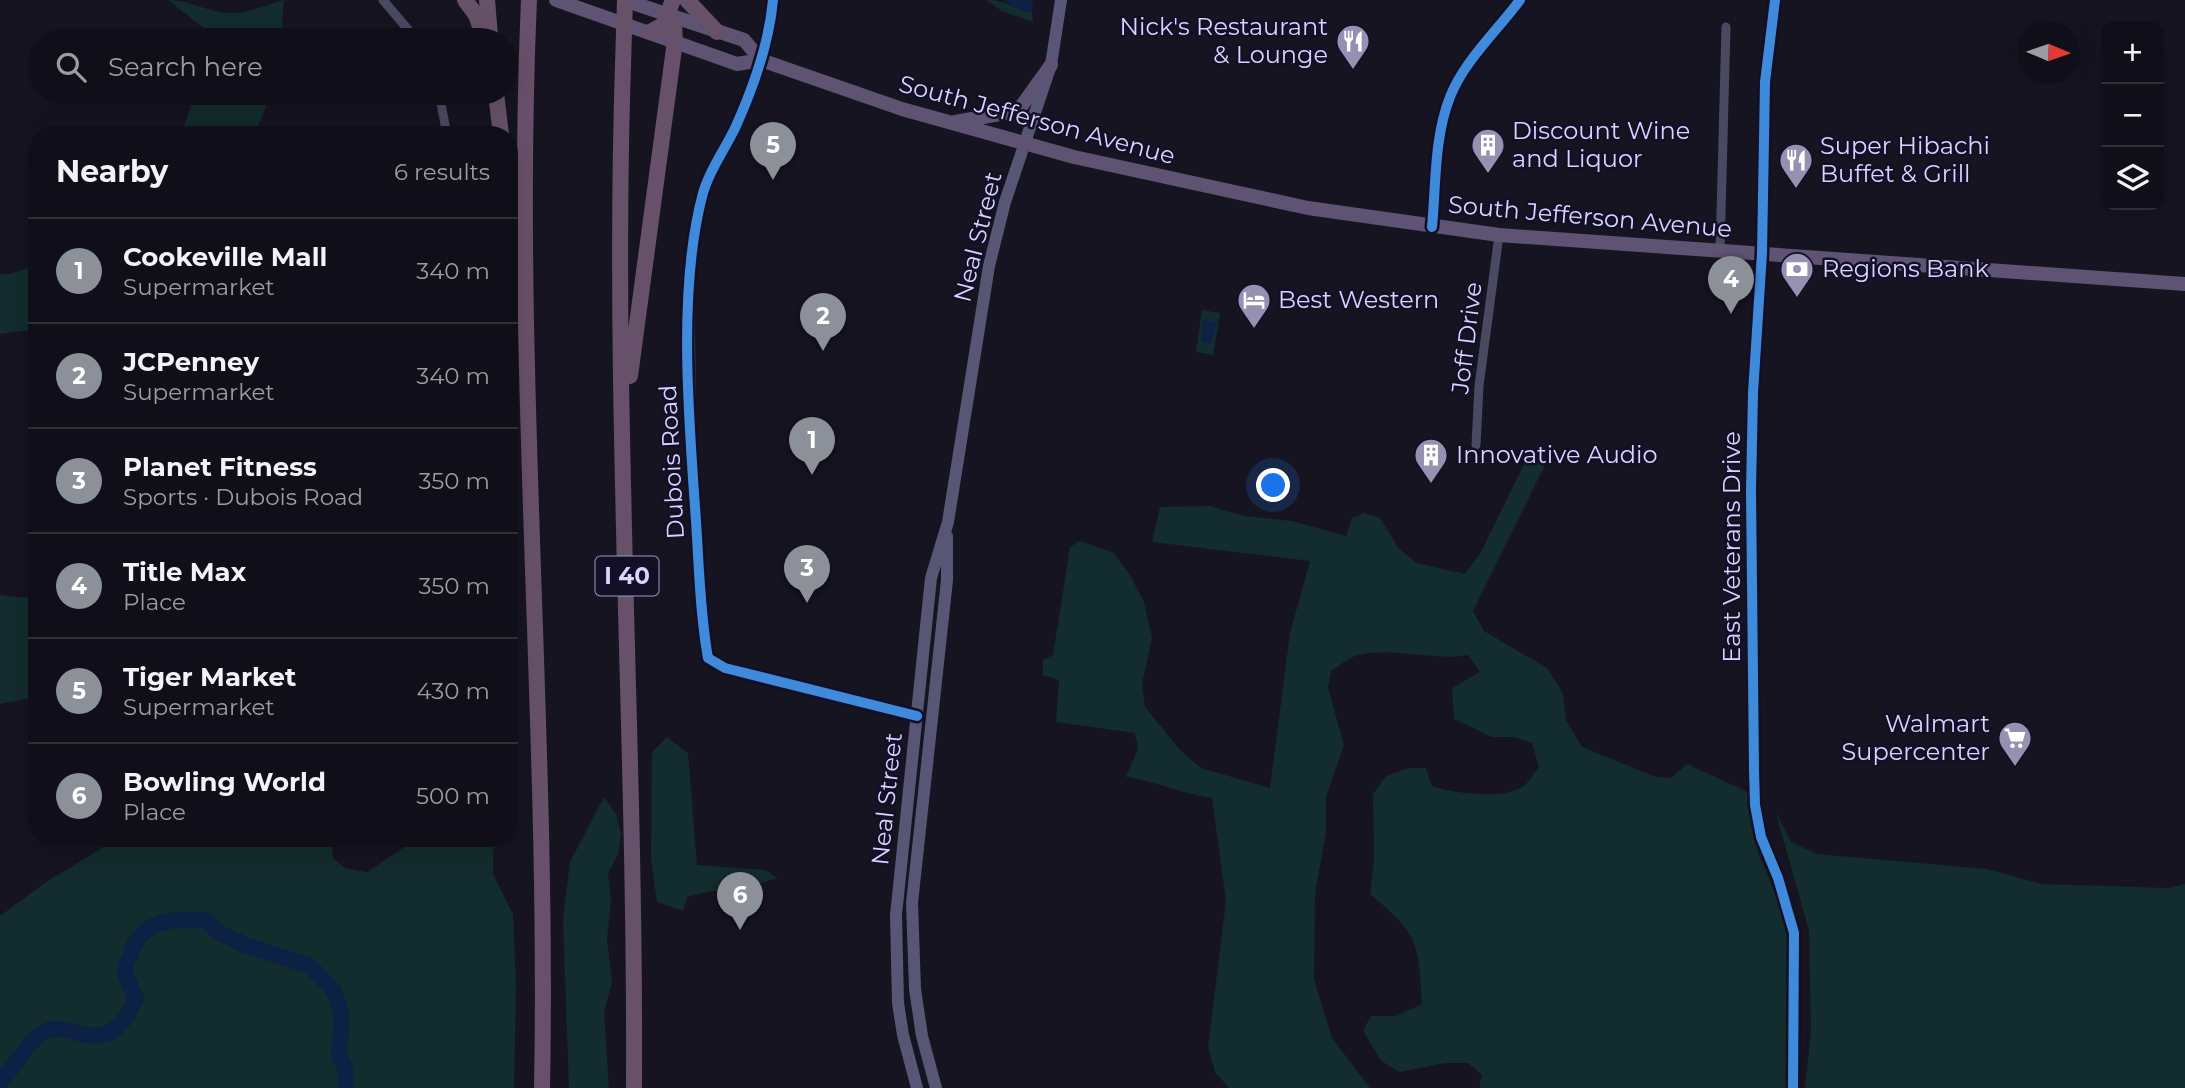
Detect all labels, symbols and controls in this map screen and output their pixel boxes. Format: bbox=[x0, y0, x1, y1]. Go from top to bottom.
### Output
place label: Nick's Restaurant & Lounge bbox=[1120, 12, 1328, 69]
north arrow bbox=[2017, 21, 2080, 84]
map controls bbox=[2101, 21, 2164, 210]
button: + bbox=[2101, 21, 2164, 84]
restaurant icon: Nick's Restaurant & Lounge bbox=[1334, 22, 1372, 71]
search box bbox=[28, 28, 518, 105]
icon: search bbox=[52, 48, 90, 86]
text: Search here bbox=[108, 51, 263, 83]
street label: South Jefferson Avenue bbox=[896, 69, 1178, 170]
button: − bbox=[2101, 84, 2164, 147]
place label: Discount Wine and Liquor bbox=[1512, 116, 1690, 173]
pin: 5 bbox=[750, 122, 796, 180]
building icon: Discount Wine and Liquor bbox=[1469, 126, 1507, 175]
place label: Super Hibachi Buffet & Grill bbox=[1820, 131, 1990, 188]
restaurant icon: Super Hibachi Buffet & Grill bbox=[1777, 141, 1815, 190]
button: layers bbox=[2101, 147, 2164, 210]
text: Nearby bbox=[56, 153, 168, 190]
text: 6 results bbox=[394, 158, 490, 186]
street label: Neal Street bbox=[947, 169, 1008, 305]
street label: South Jefferson Avenue bbox=[1447, 190, 1733, 243]
text: Cookeville Mall bbox=[123, 241, 327, 273]
bank icon: Regions Bank bbox=[1778, 250, 1816, 299]
place label: Regions Bank bbox=[1822, 254, 1989, 283]
pin: 4 bbox=[1708, 256, 1754, 314]
text: 1 bbox=[74, 257, 84, 285]
text: 340 m bbox=[416, 257, 490, 285]
text: Supermarket bbox=[123, 273, 275, 301]
street label: Joff Drive bbox=[1445, 280, 1488, 397]
hotel icon: Best Western bbox=[1235, 281, 1273, 330]
place label: Best Western bbox=[1278, 285, 1439, 314]
pin: 2 bbox=[800, 293, 846, 351]
text: JCPenney bbox=[123, 346, 259, 378]
text: 2 bbox=[72, 362, 86, 390]
text: 340 m bbox=[416, 362, 490, 390]
text: Supermarket bbox=[123, 378, 275, 406]
street label: Dubois Road bbox=[653, 384, 690, 540]
pin: 1 bbox=[789, 417, 835, 475]
street label: East Veterans Drive bbox=[1717, 431, 1746, 663]
building icon: Innovative Audio bbox=[1412, 436, 1450, 485]
place label: Innovative Audio bbox=[1456, 440, 1658, 469]
text: Planet Fitness bbox=[123, 451, 317, 483]
text: 3 bbox=[72, 467, 86, 495]
text: 350 m bbox=[419, 467, 490, 495]
your location bbox=[1256, 468, 1290, 502]
text: Sports · Dubois Road bbox=[123, 483, 363, 511]
pin: 3 bbox=[784, 545, 830, 603]
text: Title Max bbox=[123, 556, 246, 588]
road number: I 40 bbox=[596, 556, 658, 596]
text: 4 bbox=[71, 572, 87, 600]
text: 350 m bbox=[419, 572, 490, 600]
text: Place bbox=[123, 588, 186, 616]
text: Tiger Market bbox=[123, 661, 296, 693]
text: 5 bbox=[72, 677, 86, 705]
text: 430 m bbox=[417, 677, 490, 705]
text: Supermarket bbox=[123, 693, 275, 721]
place label: Walmart Supercenter bbox=[1842, 709, 1990, 766]
supermarket icon: Walmart Supercenter bbox=[1996, 719, 2034, 768]
street label: Neal Street bbox=[865, 731, 908, 867]
text: Bowling World bbox=[123, 766, 326, 798]
text: 6 bbox=[72, 782, 86, 810]
text: 500 m bbox=[416, 782, 490, 810]
text: Place bbox=[123, 798, 186, 826]
pin: 6 bbox=[717, 872, 763, 930]

